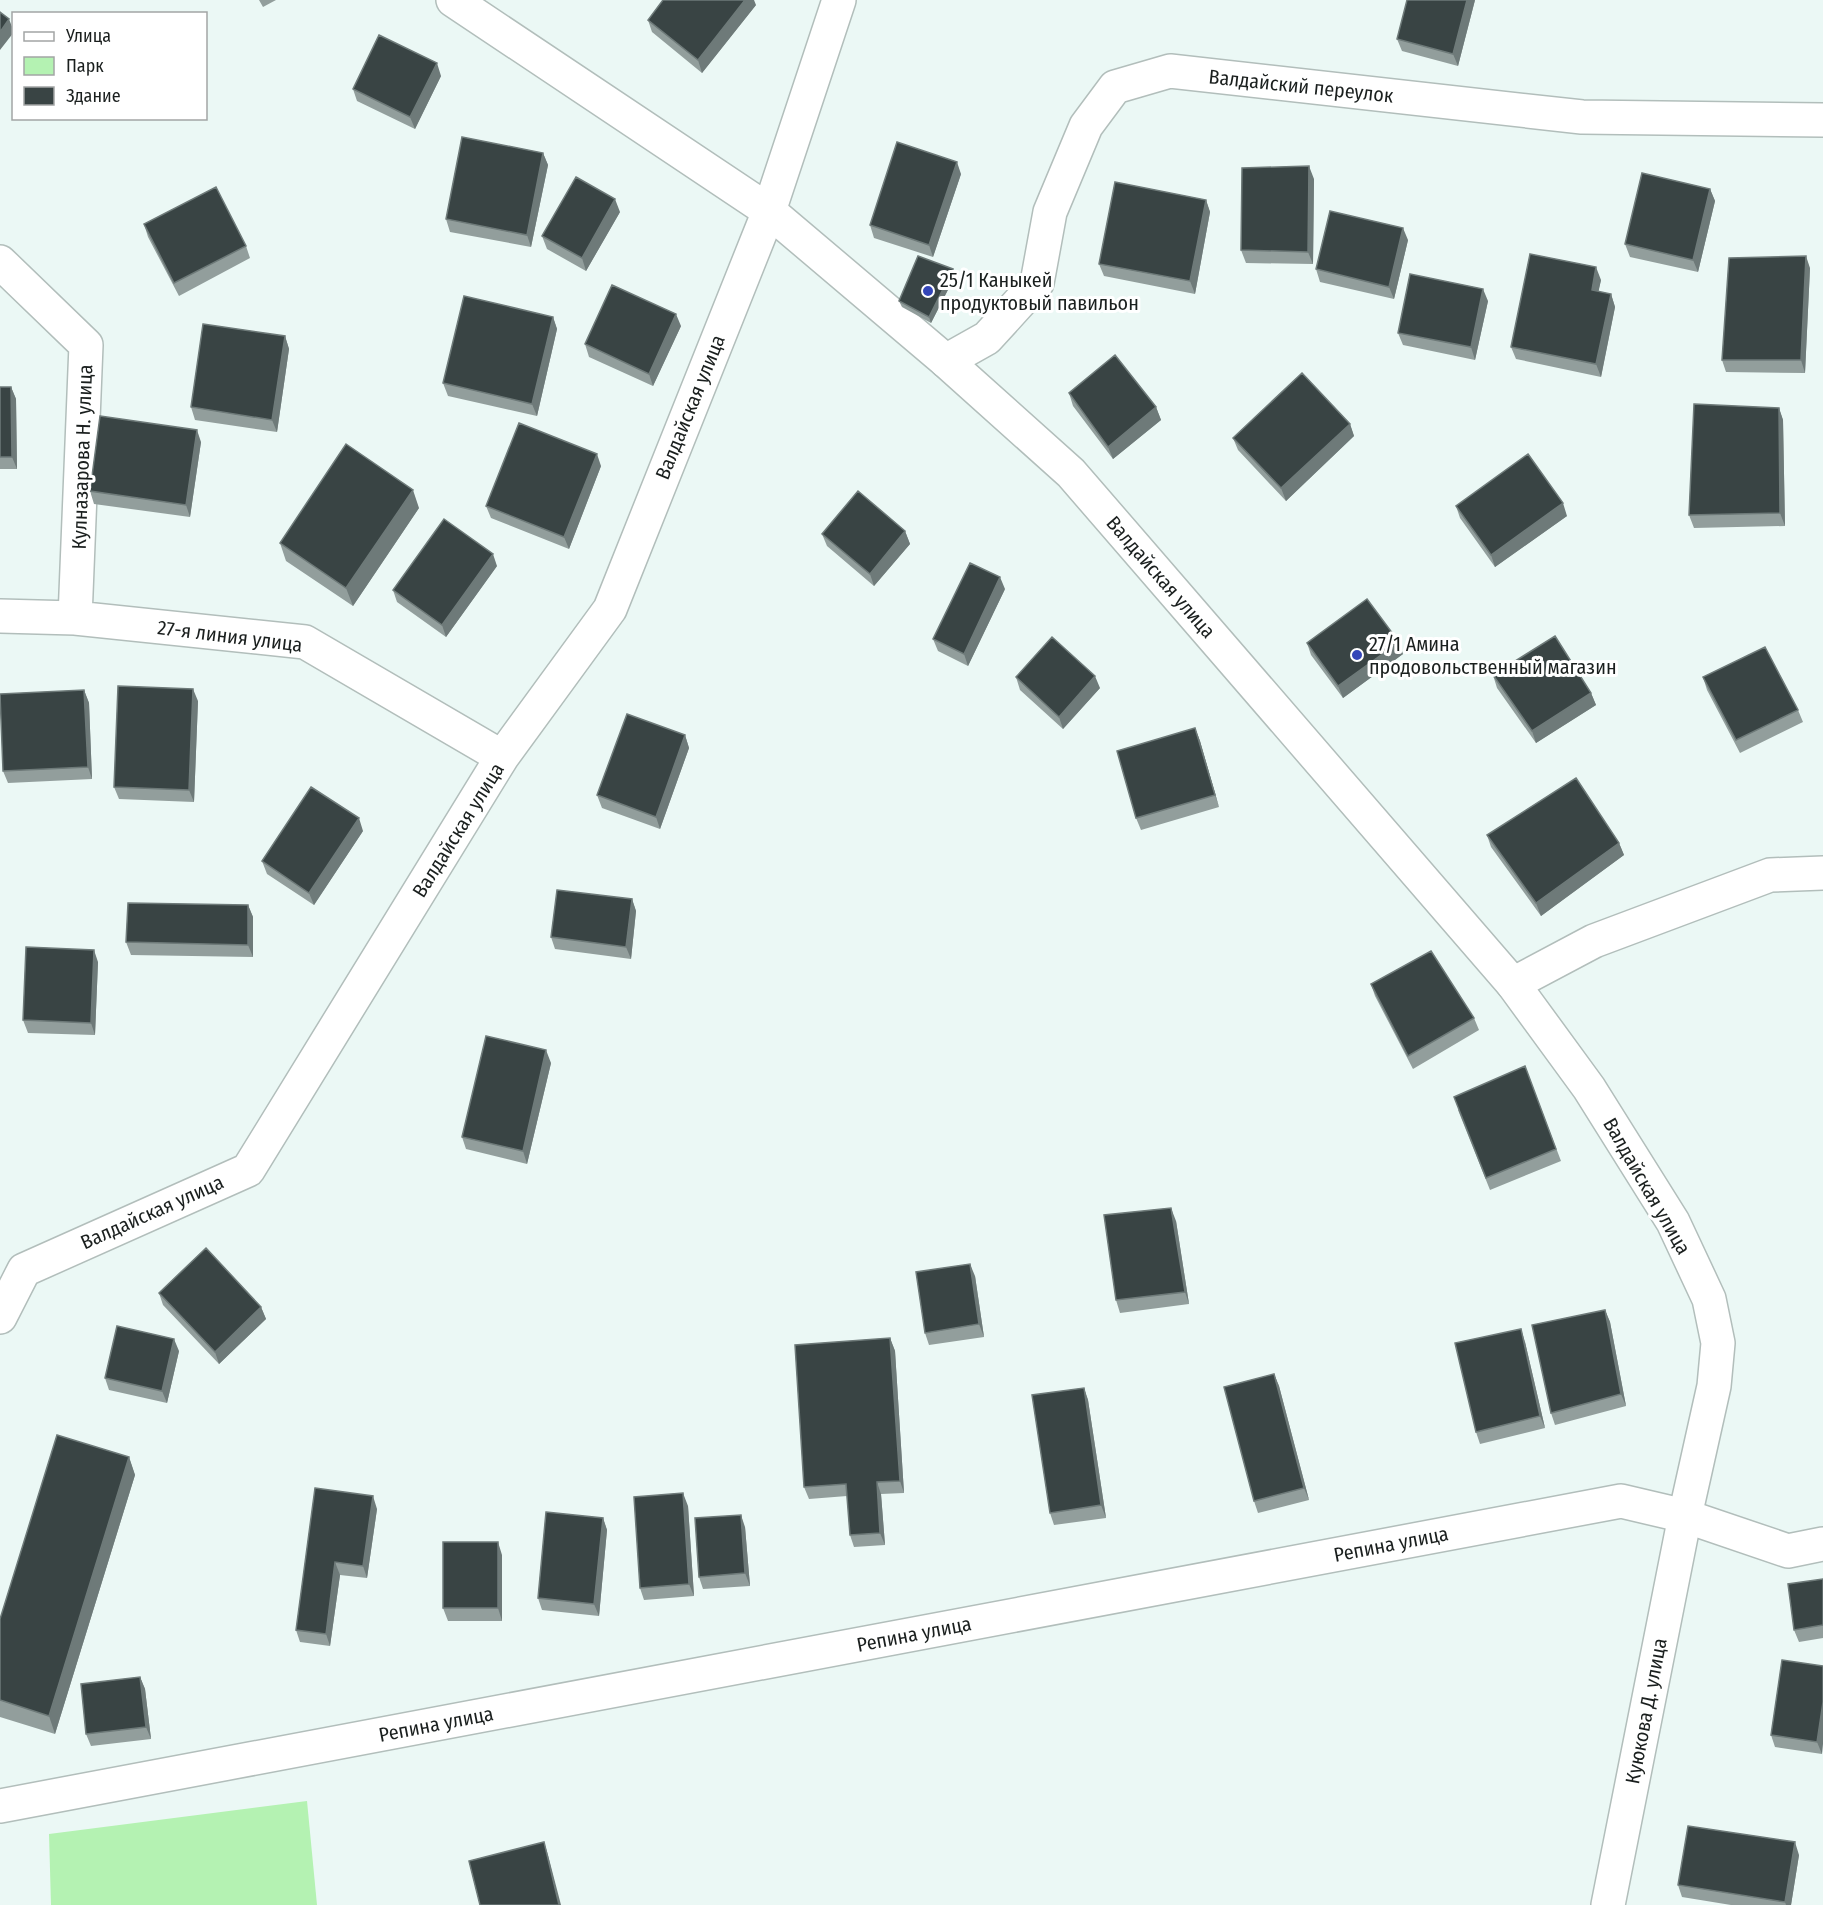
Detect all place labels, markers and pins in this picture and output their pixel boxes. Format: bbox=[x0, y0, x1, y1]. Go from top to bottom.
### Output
place label: 25/1 Каныкей продуктовый павильон bbox=[940, 268, 1139, 315]
marker: 25/1 Каныкей продуктовый павильон bbox=[921, 284, 935, 298]
place label: 27/1 Амина продовольственный магазин bbox=[1369, 632, 1617, 679]
marker: 27/1 Амина продовольственный магазин bbox=[1350, 648, 1364, 662]

